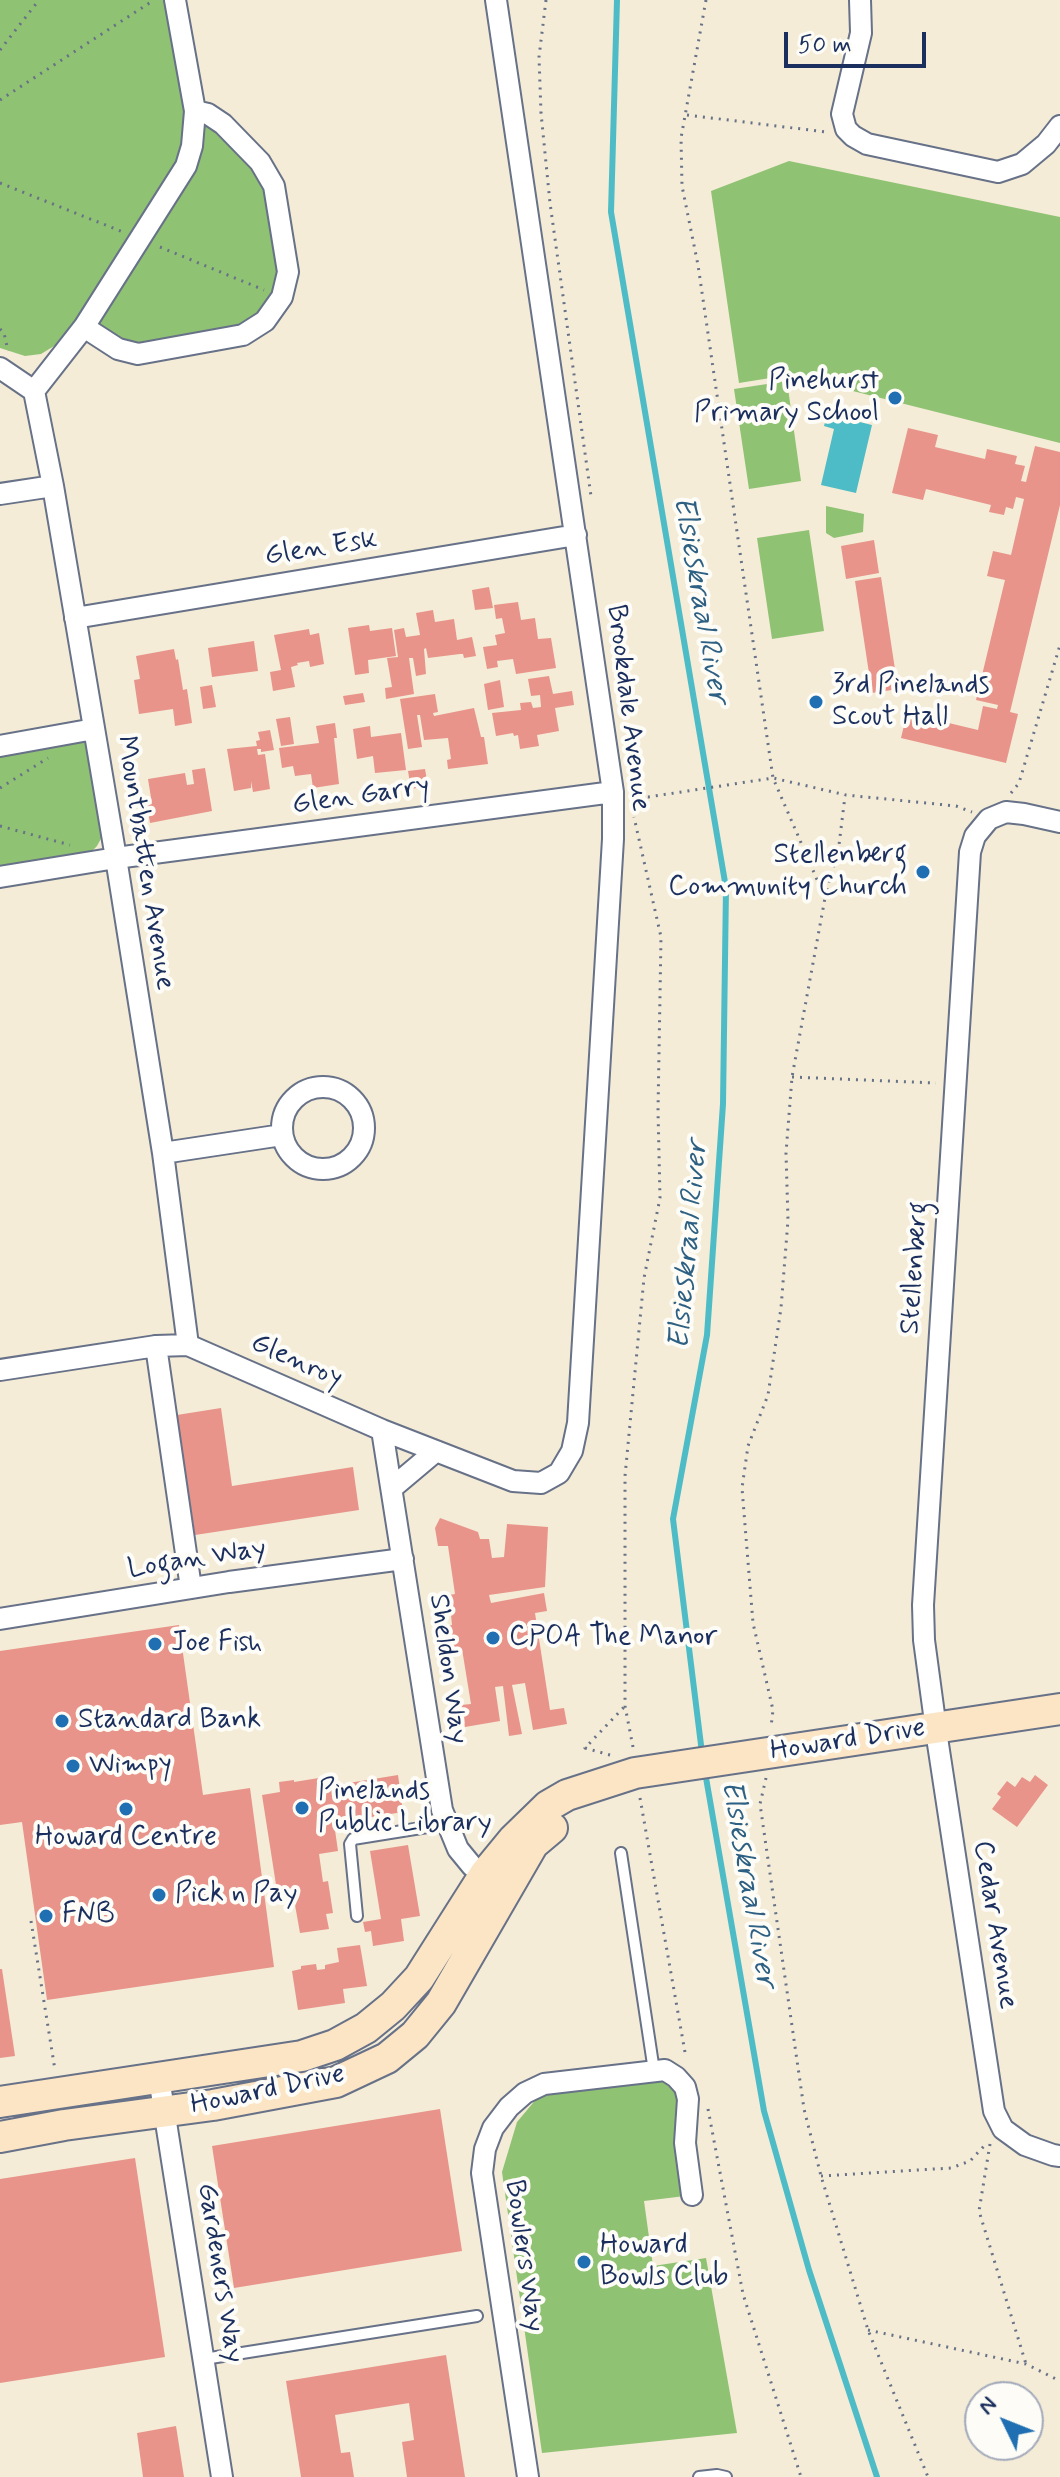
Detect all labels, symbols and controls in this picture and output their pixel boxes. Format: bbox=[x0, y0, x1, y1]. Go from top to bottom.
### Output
scale bar bbox=[788, 16, 930, 66]
text: 50 m bbox=[798, 30, 852, 61]
place label: Pinehurst Primary School bbox=[694, 365, 879, 431]
marker: Pinehurst Primary School bbox=[886, 389, 904, 407]
water label: Elsieskraal River bbox=[663, 494, 735, 706]
street label: Glen Esk bbox=[263, 524, 379, 574]
street label: Brookdale Avenue bbox=[598, 603, 656, 813]
place label: 3rd Pinelands Scout Hall bbox=[832, 669, 989, 735]
marker: 3rd Pinelands Scout Hall bbox=[807, 693, 825, 711]
street label: Mountbatten Avenue bbox=[107, 734, 181, 992]
street label: Glen Garry bbox=[290, 771, 432, 823]
place label: Stellenberg Community Church bbox=[668, 839, 907, 905]
marker: Stellenberg Community Church bbox=[914, 863, 932, 881]
water label: Elsieskraal River bbox=[663, 1139, 717, 1351]
street label: Stellenberg bbox=[895, 1200, 937, 1336]
street label: Glenroy bbox=[245, 1327, 347, 1397]
street label: Logan Way bbox=[126, 1533, 268, 1587]
street label: Sheldon Way bbox=[420, 1592, 474, 1746]
place label: CPOA The Manor bbox=[509, 1621, 717, 1655]
place label: Joe Fish bbox=[171, 1627, 262, 1661]
marker: CPOA The Manor bbox=[484, 1629, 502, 1647]
marker: Joe Fish bbox=[146, 1635, 164, 1653]
place label: Standard Bank bbox=[78, 1704, 261, 1738]
marker: Standard Bank bbox=[53, 1712, 71, 1730]
street label: Howard Drive bbox=[768, 1712, 928, 1770]
place label: Wimpy bbox=[89, 1749, 172, 1783]
marker: Wimpy bbox=[64, 1757, 82, 1775]
place label: Pinelands Public Library bbox=[318, 1775, 492, 1841]
water label: Elsieskraal River bbox=[711, 1778, 783, 1990]
marker: Pinelands Public Library bbox=[293, 1799, 311, 1817]
marker: Howard Centre bbox=[117, 1800, 135, 1818]
place label: Howard Centre bbox=[35, 1821, 217, 1855]
street label: Cedar Avenue bbox=[964, 1839, 1024, 2011]
place label: Pick n Pay bbox=[175, 1878, 298, 1912]
marker: Pick n Pay bbox=[150, 1886, 168, 1904]
place label: FNB bbox=[62, 1899, 115, 1933]
marker: FNB bbox=[37, 1907, 55, 1925]
street label: Howard Drive bbox=[188, 2058, 348, 2124]
street label: Bowlers Way bbox=[496, 2178, 550, 2334]
street label: Gardeners Way bbox=[188, 2181, 250, 2365]
place label: Howard Bowls Club bbox=[600, 2229, 728, 2295]
marker: Howard Bowls Club bbox=[575, 2253, 593, 2271]
north arrow bbox=[964, 2381, 1044, 2461]
text: N bbox=[973, 2391, 1003, 2421]

